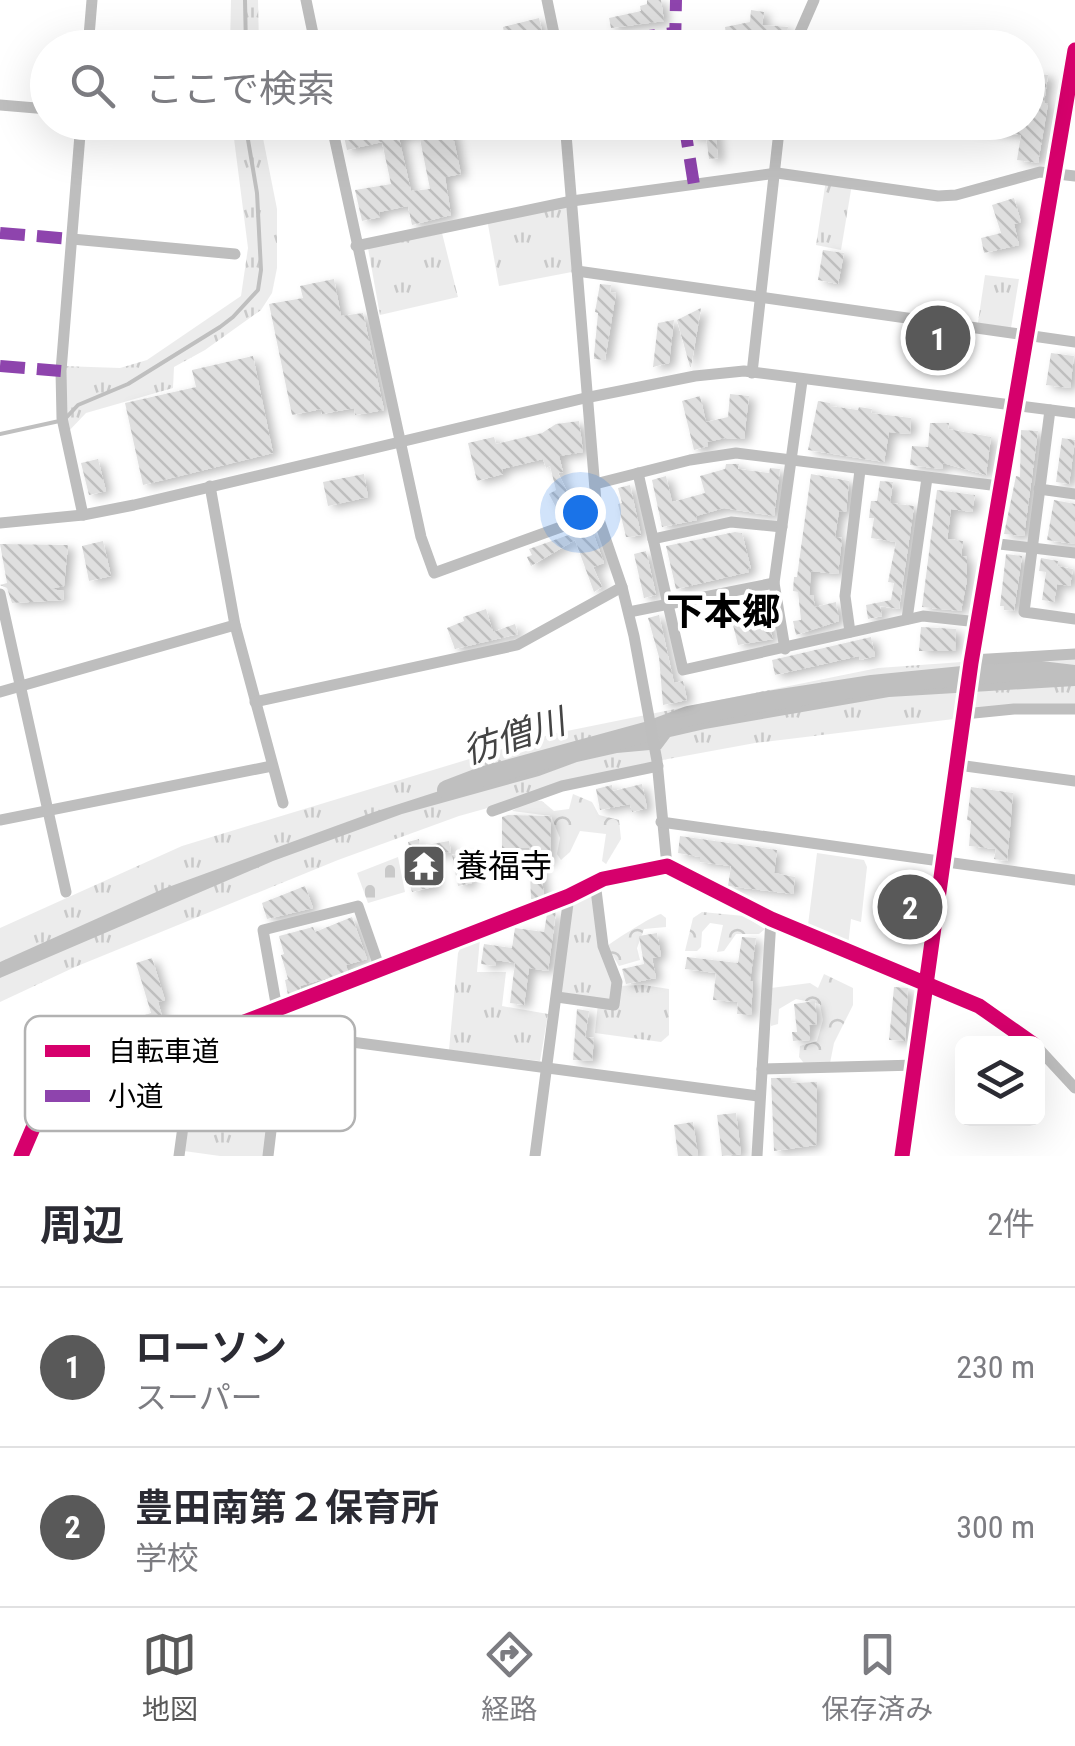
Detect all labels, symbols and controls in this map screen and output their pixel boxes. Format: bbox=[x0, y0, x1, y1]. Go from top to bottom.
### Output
search box bbox=[30, 30, 1045, 140]
icon: search bbox=[65, 58, 120, 113]
text: ここで検索 bbox=[145, 67, 335, 111]
pin: 1 bbox=[906, 300, 970, 376]
your location bbox=[555, 487, 606, 538]
district label: 下本郷 bbox=[666, 590, 780, 634]
water label: 彷僧川 bbox=[458, 700, 574, 773]
temple icon: 養福寺 bbox=[401, 843, 447, 889]
place label: 養福寺 bbox=[456, 847, 552, 885]
pin: 2 bbox=[878, 870, 942, 944]
legend bbox=[25, 1016, 355, 1131]
text: 自転車道 bbox=[108, 1035, 220, 1068]
map controls bbox=[955, 1036, 1045, 1126]
button: layers bbox=[955, 1036, 1045, 1126]
text: 小道 bbox=[108, 1080, 164, 1113]
text: 周辺 bbox=[40, 1201, 124, 1250]
text: 2件 bbox=[987, 1205, 1035, 1243]
text: ローソン bbox=[135, 1326, 287, 1370]
text: 1 bbox=[64, 1348, 81, 1386]
text: 230 m bbox=[956, 1348, 1035, 1386]
text: スーパー bbox=[135, 1379, 263, 1417]
text: 豊田南第２保育所 bbox=[135, 1486, 439, 1530]
text: 2 bbox=[64, 1508, 81, 1546]
text: 300 m bbox=[956, 1508, 1035, 1546]
text: 学校 bbox=[135, 1539, 199, 1577]
tab: 地図 bbox=[142, 1627, 198, 1727]
tab: 経路 bbox=[481, 1627, 537, 1727]
tab: 保存済み bbox=[821, 1627, 933, 1727]

